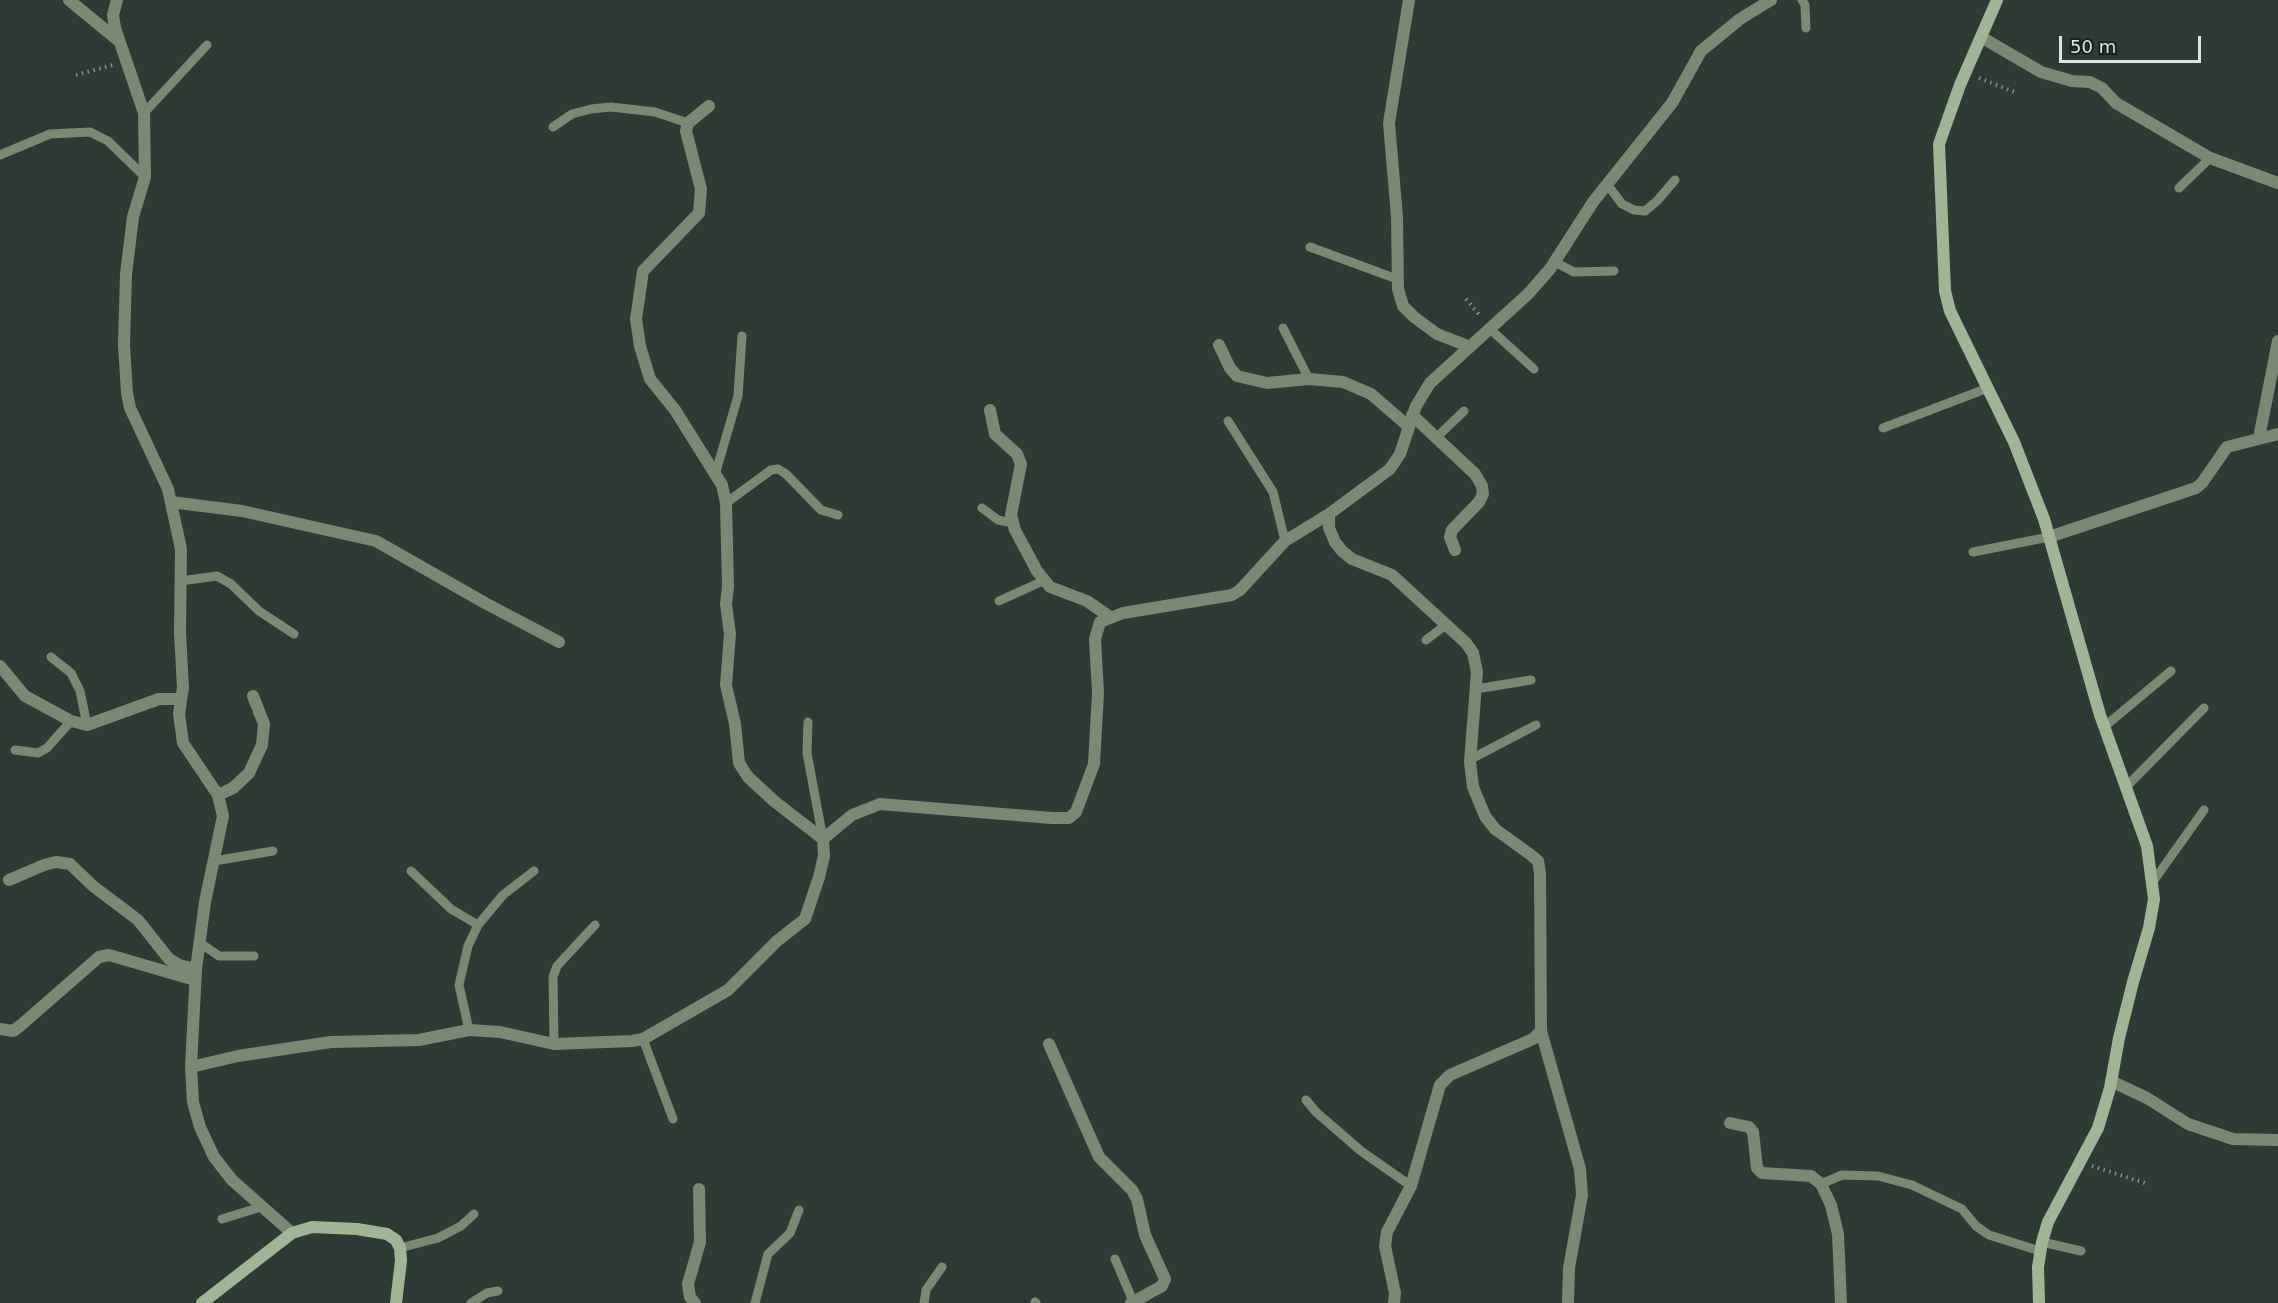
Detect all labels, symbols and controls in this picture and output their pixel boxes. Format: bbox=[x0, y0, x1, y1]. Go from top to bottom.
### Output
scale bar bbox=[2062, 24, 2204, 62]
text: 50 m bbox=[2070, 36, 2116, 57]

